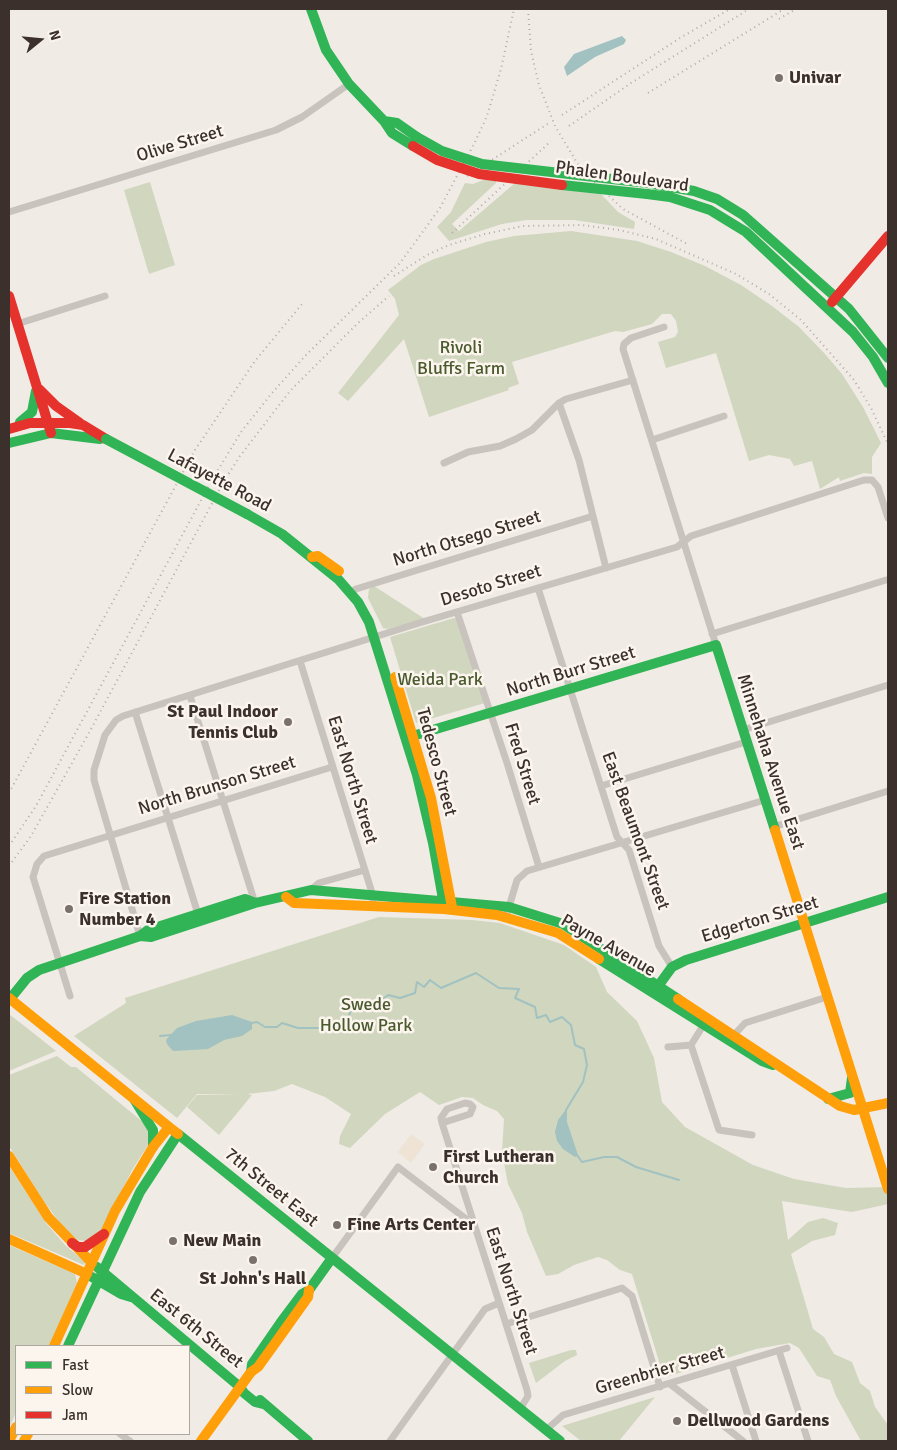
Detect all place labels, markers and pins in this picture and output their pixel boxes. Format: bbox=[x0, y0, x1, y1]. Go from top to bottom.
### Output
place label: Univar bbox=[789, 67, 841, 89]
marker: Univar bbox=[773, 72, 785, 84]
place label: St Paul Indoor Tennis Club bbox=[167, 701, 278, 744]
marker: St Paul Indoor Tennis Club bbox=[282, 716, 294, 728]
place label: Fire Station Number 4 bbox=[79, 888, 171, 931]
marker: Fire Station Number 4 bbox=[63, 903, 75, 915]
place label: First Lutheran Church bbox=[443, 1146, 554, 1188]
marker: First Lutheran Church bbox=[427, 1161, 439, 1173]
place label: Fine Arts Center bbox=[347, 1214, 475, 1236]
marker: Fine Arts Center bbox=[331, 1219, 343, 1231]
place label: New Main bbox=[183, 1230, 261, 1252]
marker: New Main bbox=[167, 1235, 179, 1247]
marker: St John's Hall bbox=[247, 1254, 259, 1266]
place label: St John's Hall bbox=[200, 1268, 306, 1290]
place label: Dellwood Gardens bbox=[687, 1410, 829, 1432]
marker: Dellwood Gardens bbox=[671, 1415, 683, 1427]

